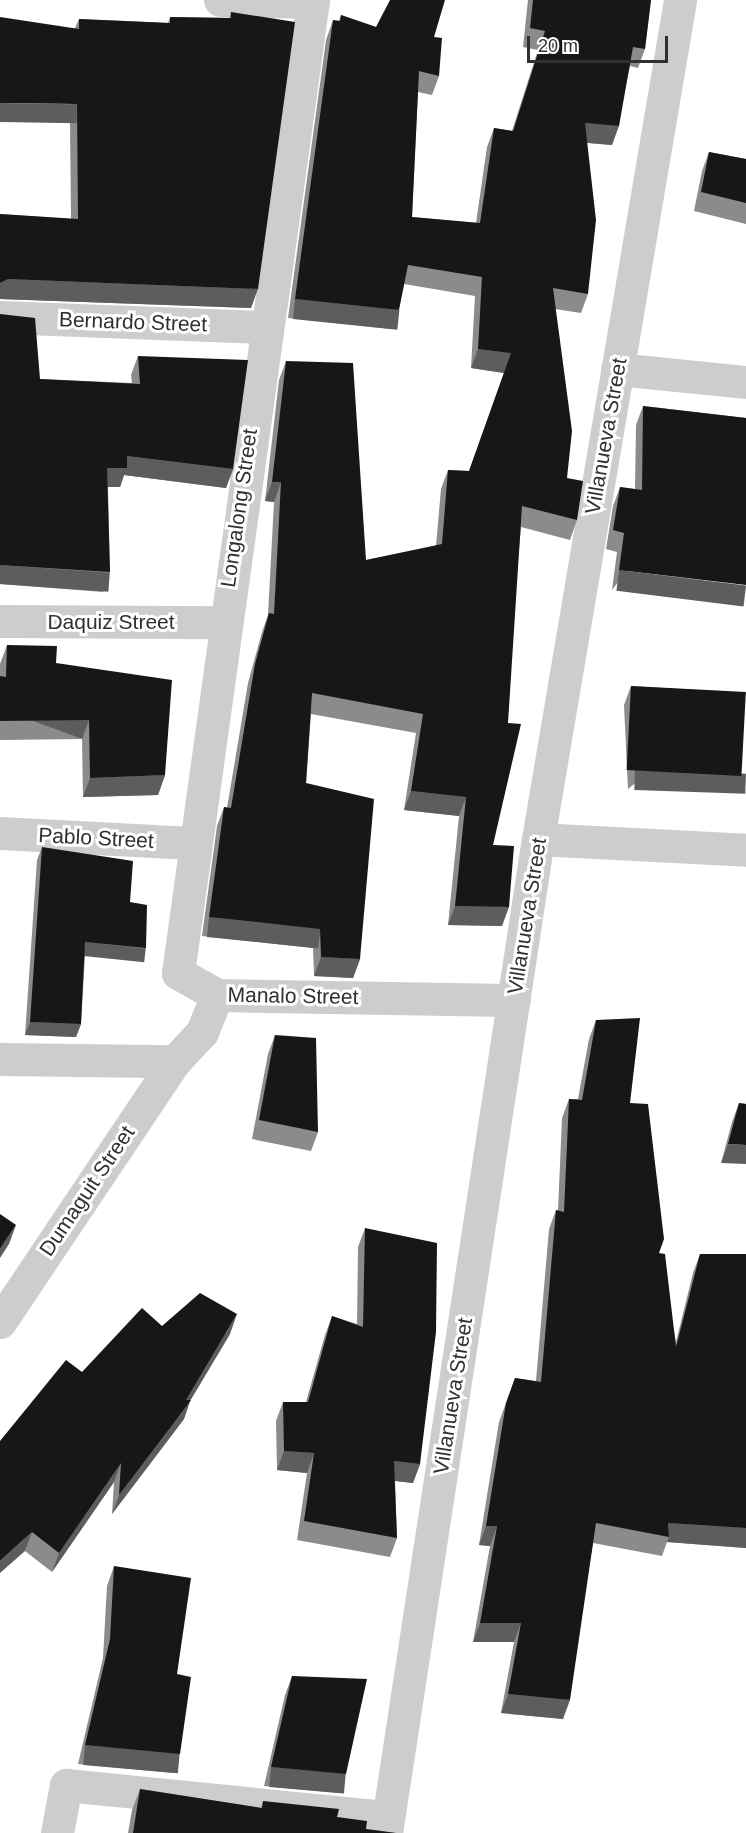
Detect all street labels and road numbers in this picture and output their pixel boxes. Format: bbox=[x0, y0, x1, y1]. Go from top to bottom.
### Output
street label: Bernardo Street bbox=[58, 307, 208, 337]
street label: Villanueva Street bbox=[580, 356, 632, 516]
street label: Longalong Street bbox=[215, 427, 263, 589]
street label: Daquiz Street bbox=[47, 609, 175, 635]
street label: Pablo Street bbox=[38, 822, 154, 854]
street label: Villanueva Street bbox=[502, 836, 552, 996]
street label: Manalo Street bbox=[227, 982, 359, 1010]
street label: Dumaguit Street bbox=[34, 1121, 140, 1261]
street label: Villanueva Street bbox=[428, 1316, 478, 1476]

